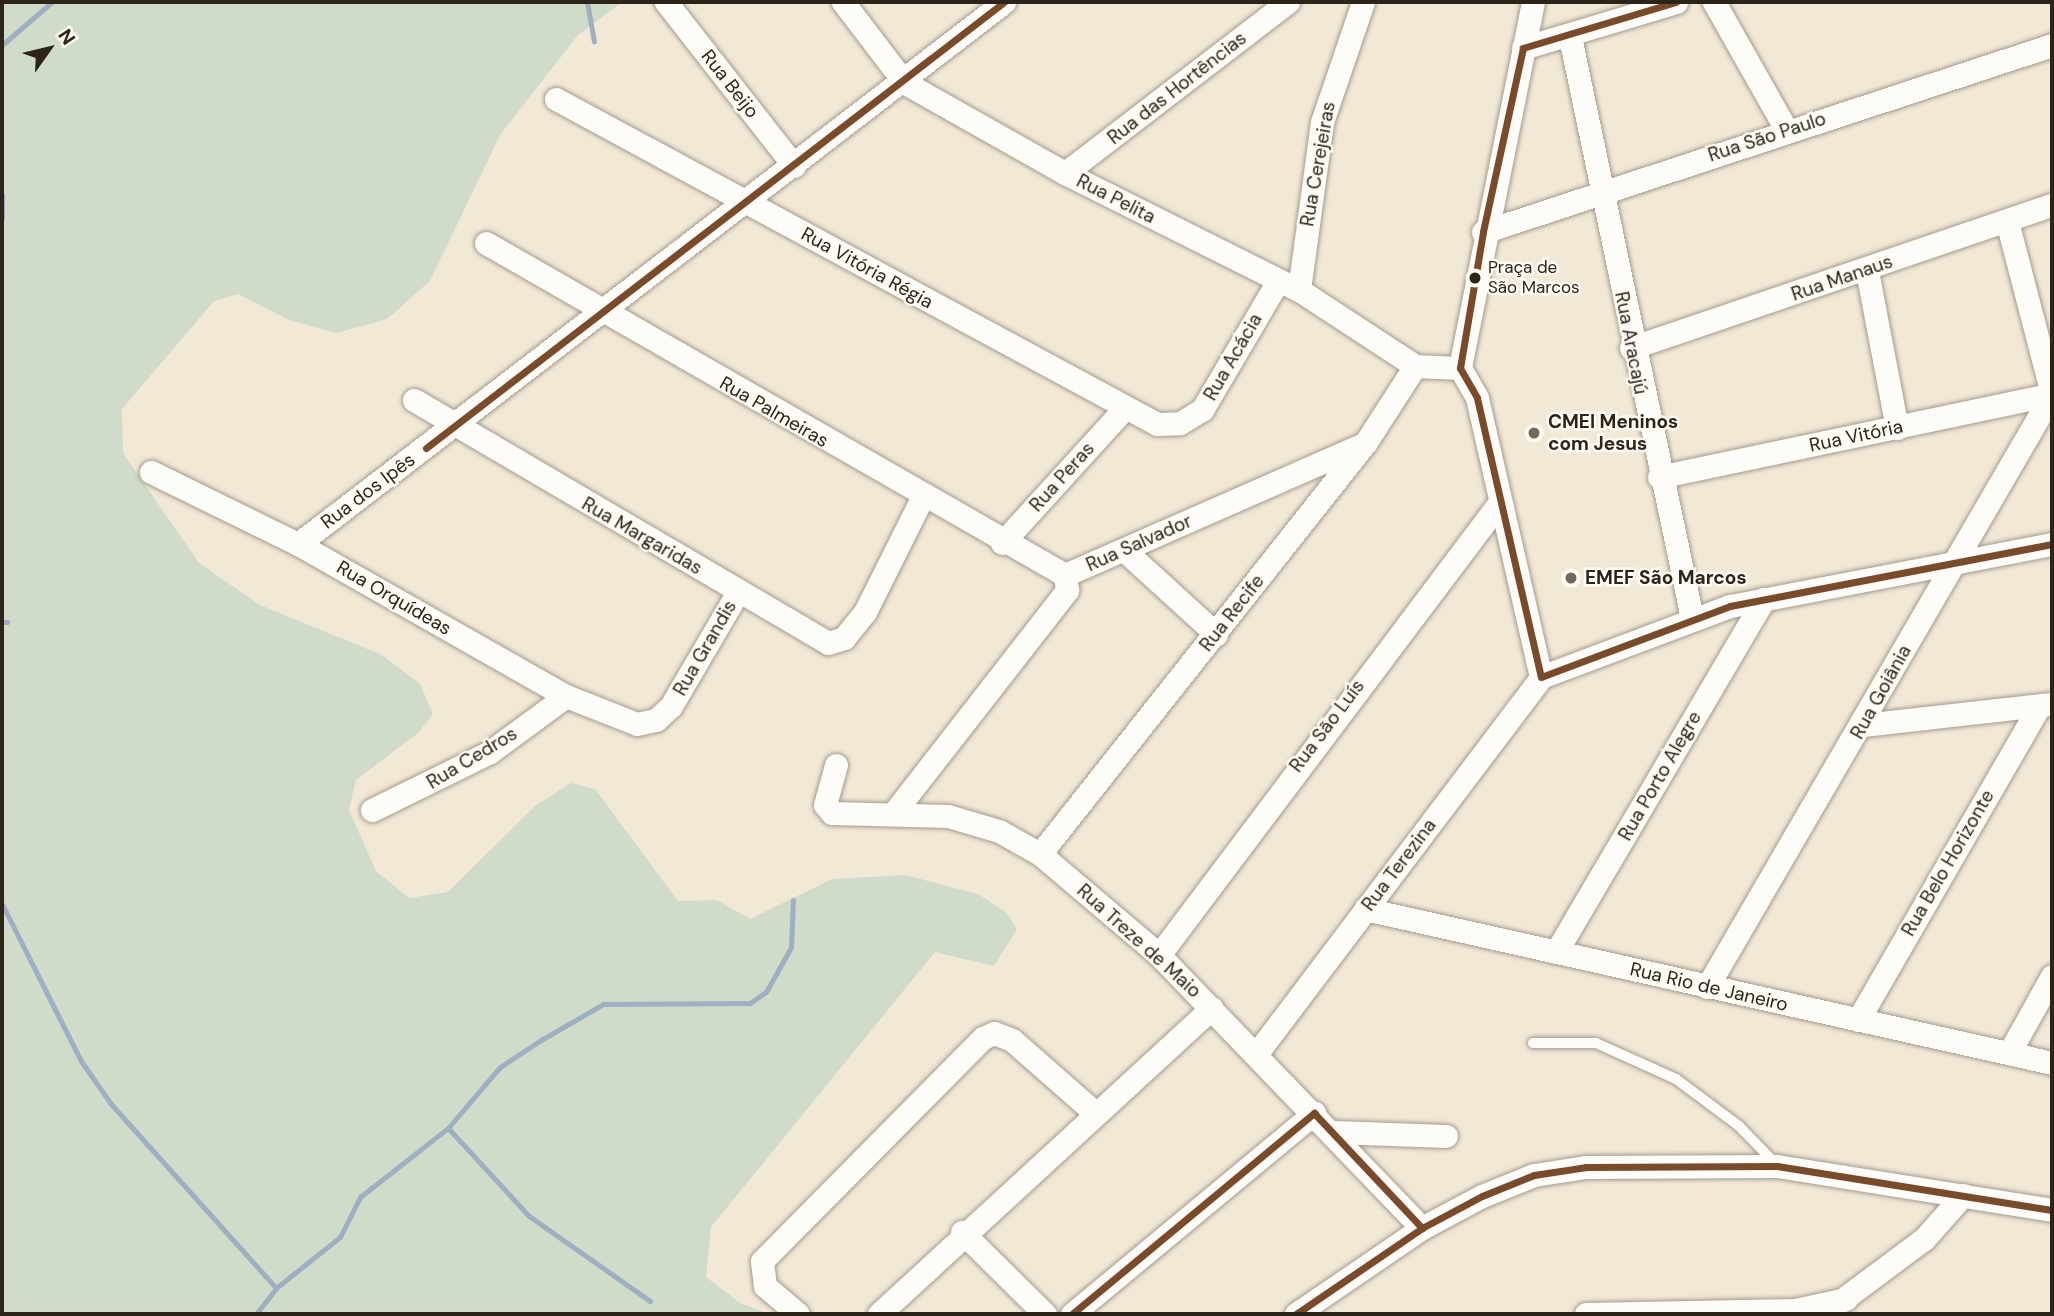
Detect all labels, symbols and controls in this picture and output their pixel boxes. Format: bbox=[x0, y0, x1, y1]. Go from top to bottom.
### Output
north arrow bbox=[14, 14, 84, 84]
text: N bbox=[53, 24, 81, 50]
street label: Rua das Hortências bbox=[1103, 27, 1251, 149]
street label: Rua Beijo bbox=[696, 45, 764, 123]
street label: Rua Cerejeiras bbox=[1296, 100, 1340, 228]
street label: Rua São Paulo bbox=[1705, 107, 1829, 167]
street label: Rua Pelita bbox=[1073, 169, 1159, 229]
street label: Rua Vitória Régia bbox=[797, 222, 937, 314]
street label: Rua Manaus bbox=[1788, 250, 1896, 306]
place label: Praça de São Marcos bbox=[1488, 258, 1580, 298]
marker: Praça de São Marcos bbox=[1468, 271, 1482, 285]
street label: Rua Aracajú bbox=[1610, 290, 1652, 396]
street label: Rua Acácia bbox=[1199, 309, 1267, 405]
street label: Rua Palmeiras bbox=[716, 372, 832, 452]
place label: CMEI Meninos com Jesus bbox=[1548, 411, 1678, 455]
street label: Rua Vitória bbox=[1807, 415, 1905, 457]
marker: CMEI Meninos com Jesus bbox=[1526, 425, 1542, 441]
street label: Rua Peras bbox=[1025, 438, 1099, 516]
street label: Rua dos Ipês bbox=[316, 448, 420, 534]
street label: Rua Margaridas bbox=[578, 492, 706, 580]
street label: Rua Salvador bbox=[1083, 510, 1195, 576]
street label: Rua Orquídeas bbox=[333, 556, 455, 640]
place label: EMEF São Marcos bbox=[1585, 567, 1747, 589]
street label: Rua Recife bbox=[1195, 570, 1269, 656]
marker: EMEF São Marcos bbox=[1563, 570, 1579, 586]
street label: Rua Grandis bbox=[669, 596, 741, 700]
street label: Rua Goiânia bbox=[1846, 641, 1916, 743]
street label: Rua São Luís bbox=[1285, 675, 1369, 777]
street label: Rua Porto Alegre bbox=[1614, 707, 1706, 845]
street label: Rua Cedros bbox=[423, 722, 521, 794]
street label: Rua Belo Horizonte bbox=[1897, 786, 1999, 940]
street label: Rua Terezina bbox=[1357, 815, 1441, 915]
street label: Rua Treze de Maio bbox=[1072, 879, 1206, 1003]
street label: Rua Rio de Janeiro bbox=[1628, 958, 1790, 1016]

